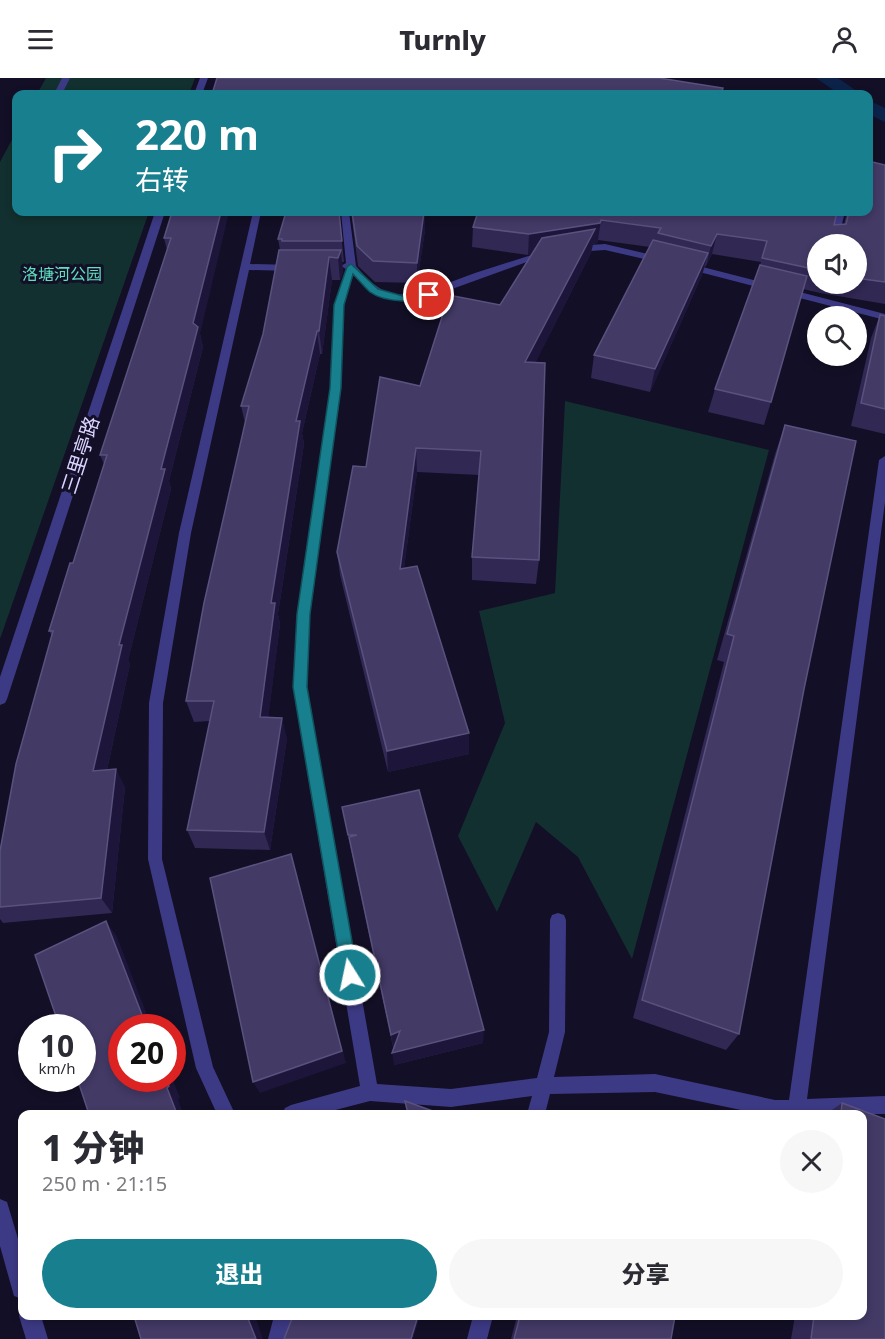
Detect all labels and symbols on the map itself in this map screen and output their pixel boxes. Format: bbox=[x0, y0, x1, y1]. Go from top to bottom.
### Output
park label: 洛塘河公园 bbox=[22, 263, 102, 285]
pin bbox=[403, 269, 454, 320]
street label: 三里亭路 bbox=[55, 413, 105, 497]
position arrow bbox=[318, 943, 382, 1007]
speed limit sign: 20 bbox=[108, 1014, 186, 1092]

